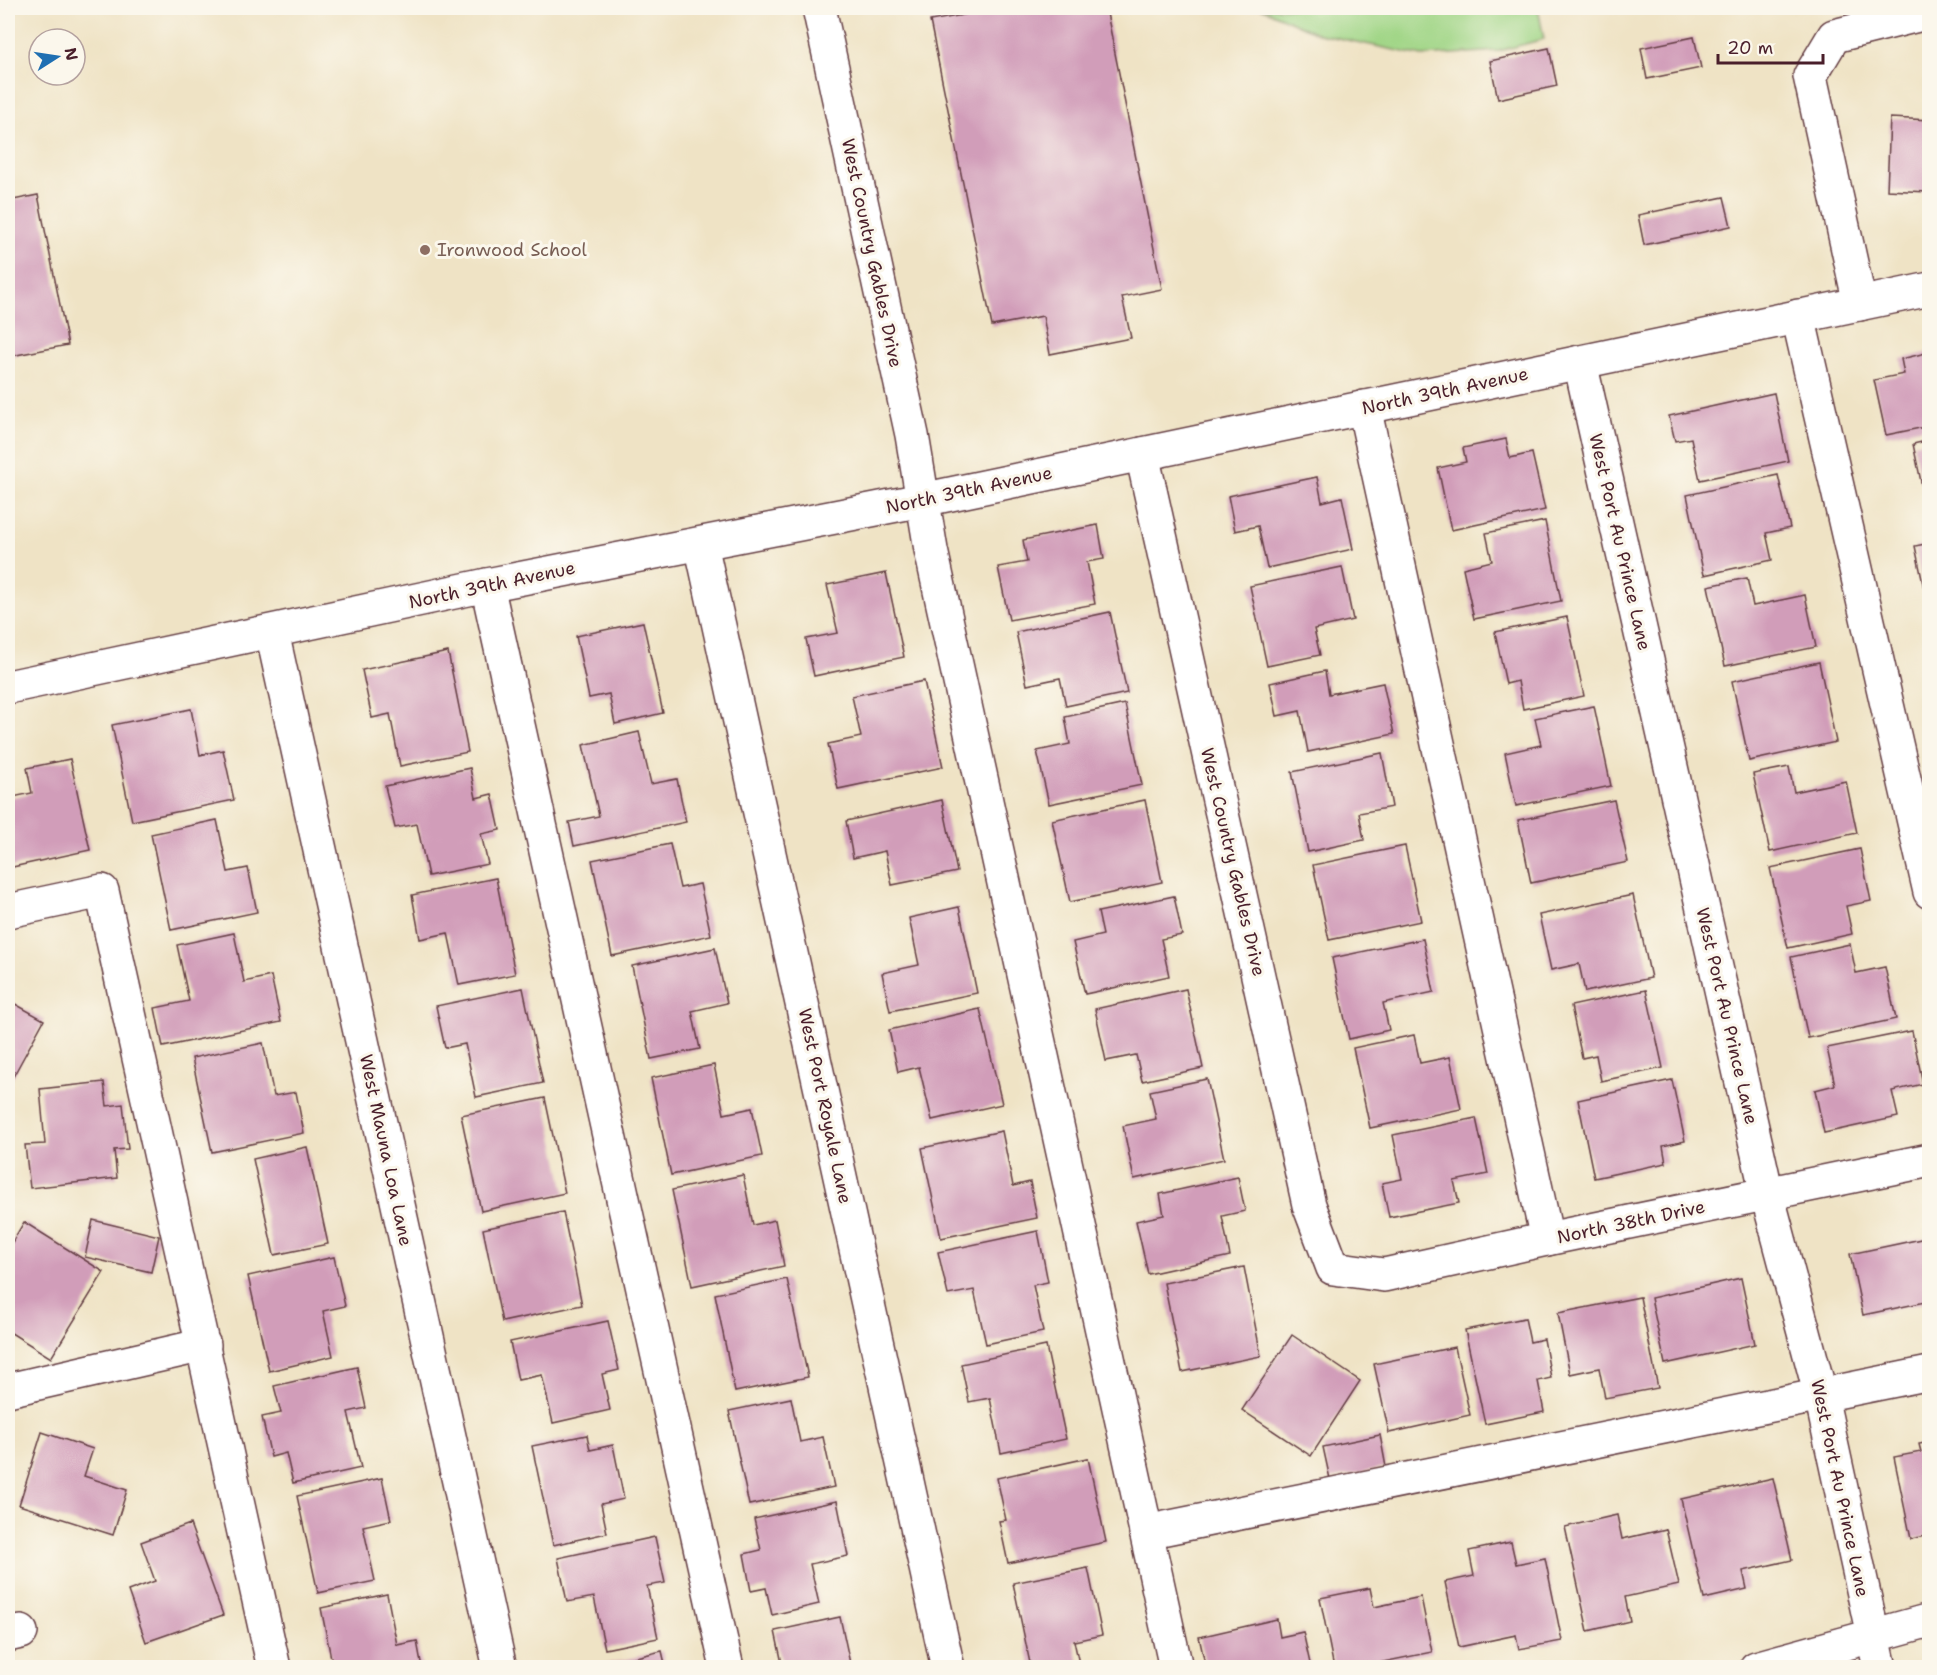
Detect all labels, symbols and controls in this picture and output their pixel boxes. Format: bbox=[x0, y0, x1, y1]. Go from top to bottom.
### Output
north arrow bbox=[27, 27, 87, 87]
scale bar bbox=[1718, 27, 1823, 65]
text: 20 m bbox=[1727, 36, 1773, 60]
text: N bbox=[60, 46, 83, 62]
street label: West Country Gables Drive bbox=[836, 136, 908, 370]
place label: Ironwood School bbox=[437, 238, 588, 262]
marker: Ironwood School bbox=[418, 243, 432, 257]
street label: North 39th Avenue bbox=[1360, 362, 1530, 420]
street label: West Port Au Prince Lane bbox=[1583, 431, 1657, 653]
street label: North 39th Avenue bbox=[884, 461, 1054, 519]
street label: North 39th Avenue bbox=[407, 556, 577, 614]
street label: West Country Gables Drive bbox=[1195, 745, 1271, 979]
street label: West Port Au Prince Lane bbox=[1690, 905, 1764, 1127]
street label: West Port Royale Lane bbox=[793, 1006, 857, 1206]
street label: West Mauna Loa Lane bbox=[354, 1052, 418, 1248]
street label: North 38th Drive bbox=[1555, 1195, 1707, 1249]
street label: West Port Au Prince Lane bbox=[1805, 1377, 1875, 1599]

